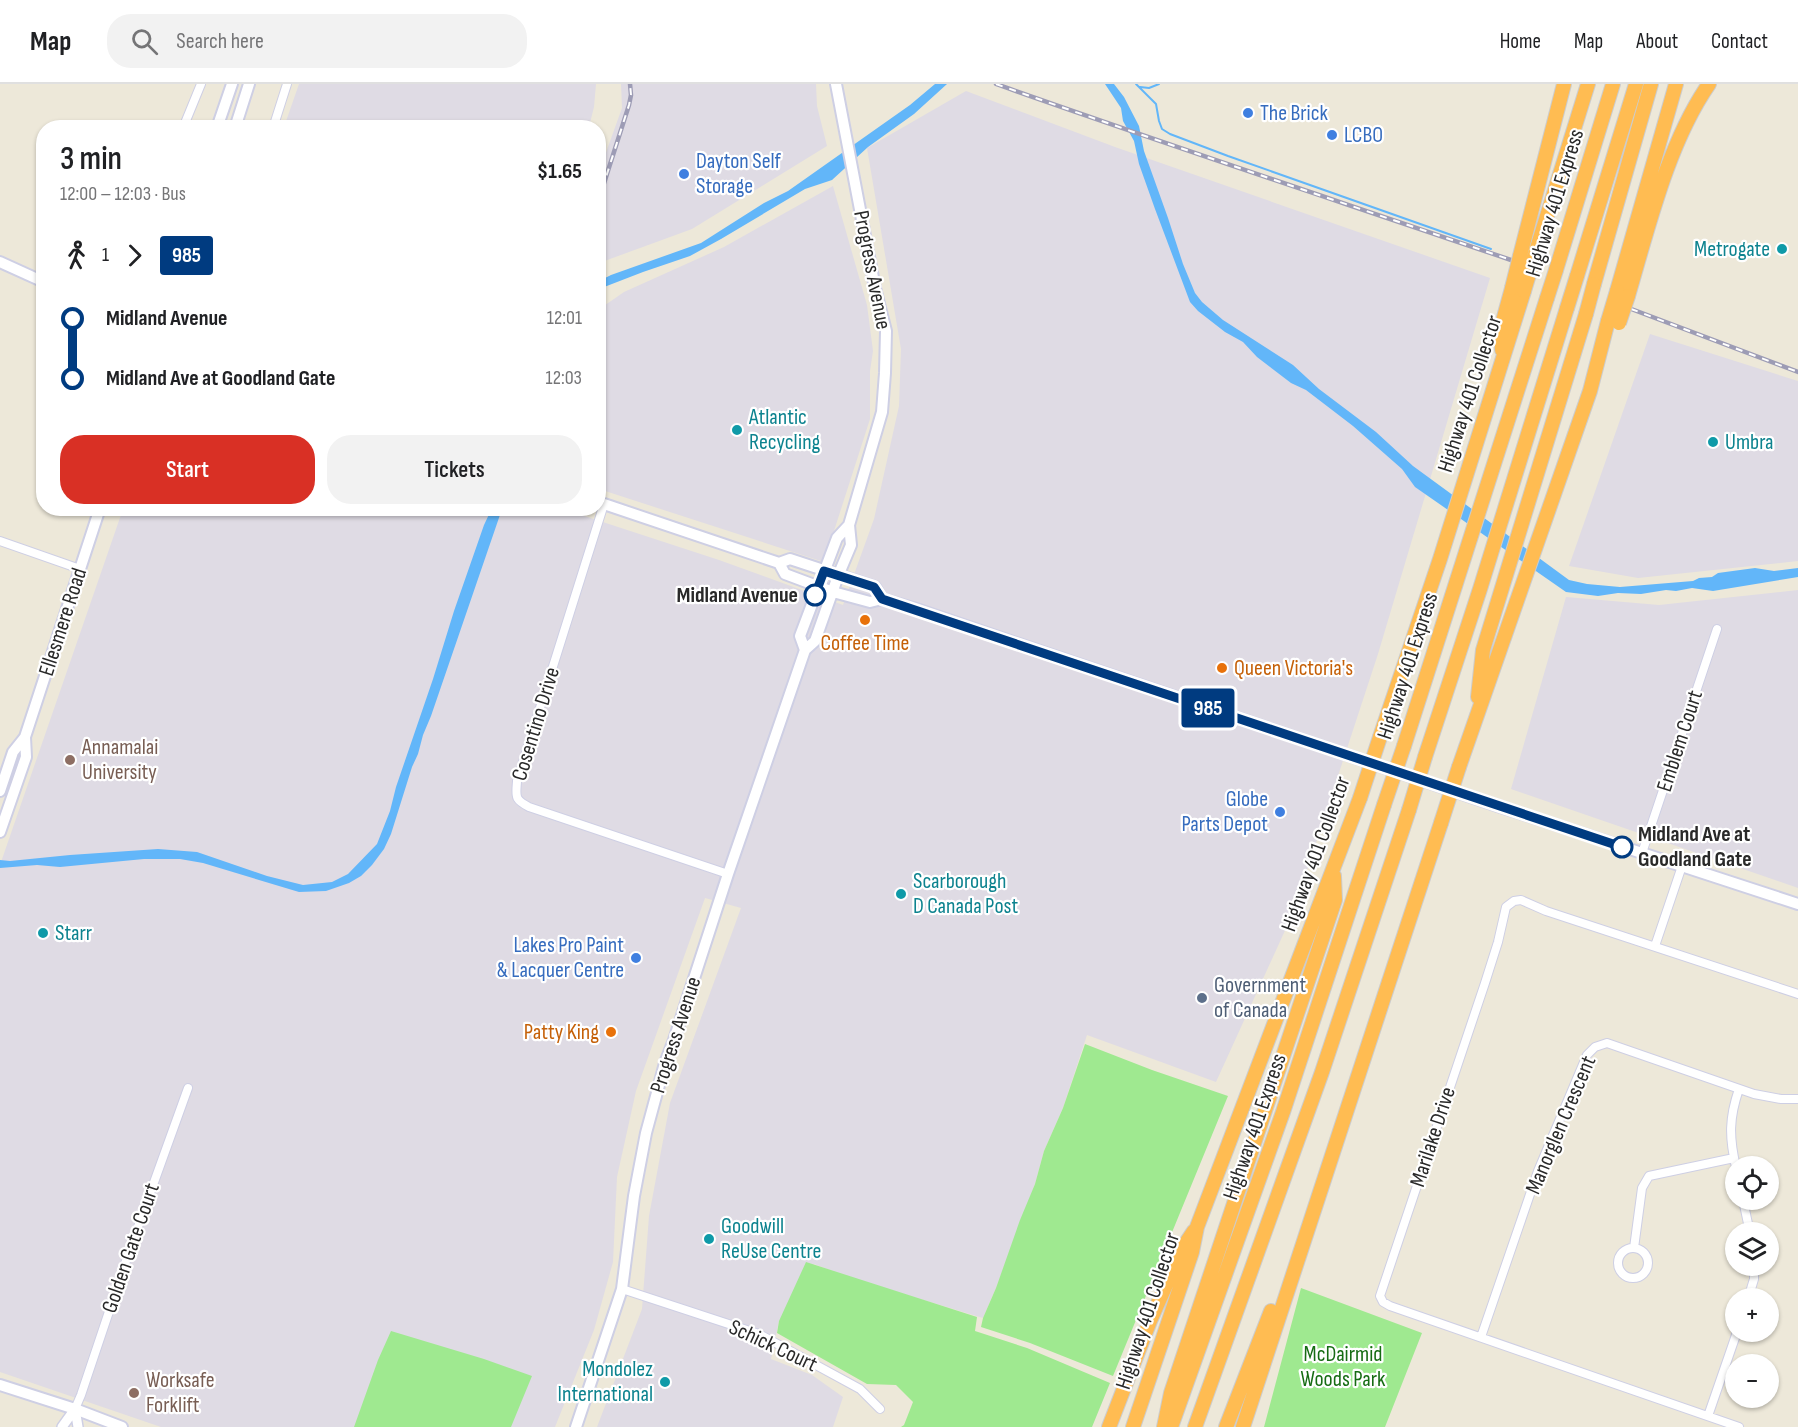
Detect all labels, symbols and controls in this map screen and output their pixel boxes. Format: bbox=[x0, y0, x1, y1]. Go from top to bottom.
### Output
search box bbox=[107, 14, 527, 68]
text: Map bbox=[30, 25, 71, 58]
icon: search bbox=[128, 25, 161, 58]
text: Search here bbox=[176, 28, 264, 55]
text: Home bbox=[1500, 29, 1541, 54]
text: Map bbox=[1574, 29, 1603, 54]
text: About bbox=[1636, 29, 1678, 54]
text: Contact bbox=[1711, 29, 1768, 54]
place label: The Brick bbox=[1260, 100, 1328, 127]
marker: The Brick bbox=[1241, 106, 1255, 120]
place label: LCBO bbox=[1344, 122, 1383, 149]
street label: Highway 401 Express bbox=[1520, 126, 1590, 280]
marker: LCBO bbox=[1325, 128, 1339, 142]
text: 3 min bbox=[60, 139, 122, 179]
place label: Dayton Self Storage bbox=[696, 148, 782, 200]
text: $1.65 bbox=[537, 158, 582, 185]
marker: Dayton Self Storage bbox=[677, 167, 691, 181]
text: 12:00 – 12:03 · Bus bbox=[60, 182, 186, 206]
street label: Progress Avenue bbox=[847, 208, 897, 332]
place label: Metrogate bbox=[1694, 236, 1770, 263]
icon: walk bbox=[60, 239, 93, 272]
icon: forward bbox=[118, 239, 151, 272]
marker: Metrogate bbox=[1775, 242, 1789, 256]
text: 1 bbox=[102, 243, 109, 267]
text: 985 bbox=[172, 243, 201, 268]
text: Midland Avenue bbox=[106, 305, 227, 332]
text: 12:01 bbox=[547, 306, 582, 330]
street label: Highway 401 Collector bbox=[1432, 312, 1508, 476]
text: Midland Ave at Goodland Gate bbox=[106, 365, 335, 392]
text: 12:03 bbox=[545, 366, 582, 390]
place label: Atlantic Recycling bbox=[748, 404, 821, 456]
marker: Atlantic Recycling bbox=[730, 423, 744, 437]
place label: Umbra bbox=[1725, 429, 1774, 456]
button: Start bbox=[60, 435, 315, 504]
button: Tickets bbox=[327, 435, 582, 504]
marker: Umbra bbox=[1706, 435, 1720, 449]
street label: Ellesmere Road bbox=[33, 565, 93, 679]
place label: Midland Avenue bbox=[677, 582, 798, 609]
marker: Midland Avenue bbox=[804, 584, 826, 606]
street label: Highway 401 Express bbox=[1372, 589, 1444, 743]
marker: Coffee Time bbox=[858, 613, 872, 627]
place label: Coffee Time bbox=[821, 630, 909, 657]
place label: Queen Victoria's bbox=[1234, 655, 1353, 682]
marker: Queen Victoria's bbox=[1215, 661, 1229, 675]
street label: Cosentino Drive bbox=[506, 664, 566, 784]
street label: Emblem Court bbox=[1651, 687, 1709, 795]
line badge: 985 bbox=[1174, 688, 1242, 728]
text: 985 bbox=[1193, 696, 1223, 721]
place label: Annamalai University bbox=[81, 734, 158, 786]
marker: Annamalai University bbox=[63, 753, 77, 767]
street label: Highway 401 Collector bbox=[1275, 773, 1357, 935]
place label: Globe Parts Depot bbox=[1181, 786, 1268, 838]
marker: Globe Parts Depot bbox=[1273, 805, 1287, 819]
place label: Midland Ave at Goodland Gate bbox=[1638, 821, 1752, 873]
marker: Midland Ave at Goodland Gate bbox=[1611, 836, 1633, 858]
place label: Scarborough D Canada Post bbox=[913, 868, 1018, 920]
marker: Scarborough D Canada Post bbox=[894, 887, 908, 901]
place label: Starr bbox=[55, 920, 92, 947]
marker: Starr bbox=[36, 926, 50, 940]
place label: Lakes Pro Paint & Lacquer Centre bbox=[497, 932, 624, 984]
marker: Lakes Pro Paint & Lacquer Centre bbox=[629, 951, 643, 965]
place label: Government of Canada bbox=[1214, 972, 1306, 1024]
street label: Progress Avenue bbox=[645, 973, 707, 1097]
marker: Government of Canada bbox=[1195, 991, 1209, 1005]
place label: Patty King bbox=[524, 1019, 599, 1046]
marker: Patty King bbox=[604, 1025, 618, 1039]
street label: Highway 401 Express bbox=[1217, 1050, 1293, 1204]
street label: Manorglen Crescent bbox=[1520, 1052, 1602, 1198]
street label: Marilake Drive bbox=[1404, 1084, 1462, 1190]
map controls bbox=[1725, 1156, 1779, 1408]
button: locate bbox=[1725, 1156, 1779, 1210]
street label: Golden Gate Court bbox=[96, 1179, 166, 1316]
place label: Goodwill ReUse Centre bbox=[721, 1213, 821, 1265]
button: layers bbox=[1725, 1222, 1779, 1276]
street label: Highway 401 Collector bbox=[1110, 1229, 1186, 1393]
marker: Goodwill ReUse Centre bbox=[702, 1232, 716, 1246]
button: + bbox=[1725, 1288, 1779, 1342]
street label: Schick Court bbox=[724, 1314, 822, 1378]
park label: McDairmid Woods Park bbox=[1301, 1341, 1386, 1393]
button: − bbox=[1725, 1354, 1779, 1408]
place label: Mondolez International bbox=[557, 1356, 653, 1408]
place label: Worksafe Forklift bbox=[146, 1367, 215, 1419]
marker: Mondolez International bbox=[658, 1375, 672, 1389]
marker: Worksafe Forklift bbox=[127, 1386, 141, 1400]

